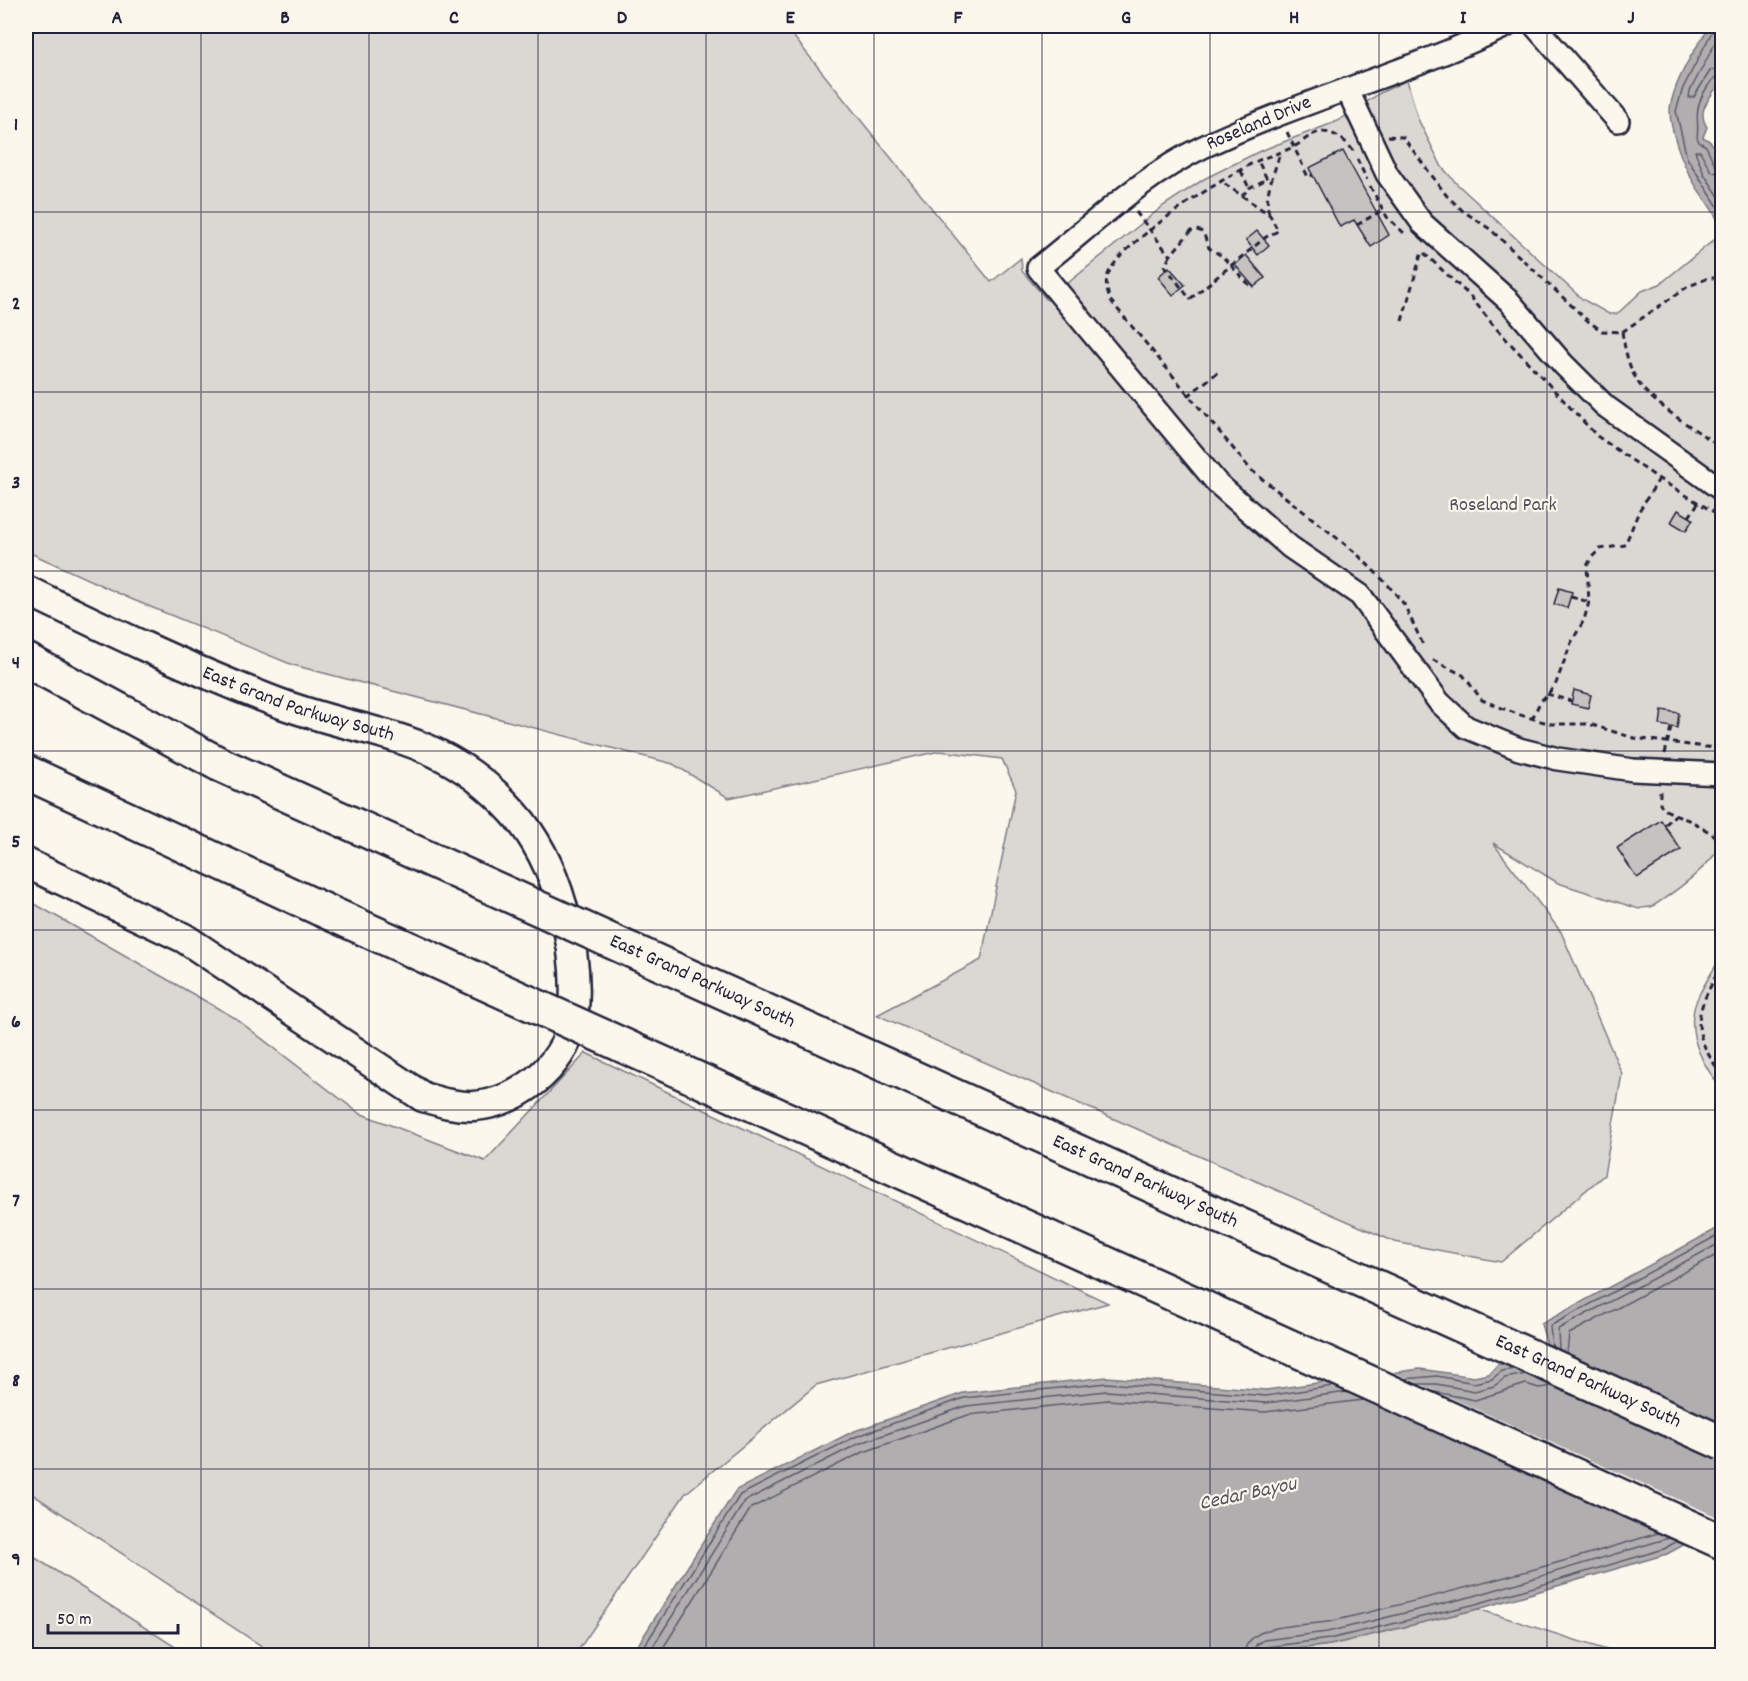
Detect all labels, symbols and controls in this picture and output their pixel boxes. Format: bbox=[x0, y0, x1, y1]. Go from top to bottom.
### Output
text: A bbox=[112, 5, 123, 33]
text: B bbox=[280, 5, 290, 33]
text: C bbox=[449, 5, 459, 33]
text: D bbox=[617, 5, 628, 33]
text: E bbox=[785, 5, 795, 33]
text: F bbox=[954, 5, 964, 33]
text: G bbox=[1121, 5, 1131, 33]
text: H bbox=[1289, 5, 1299, 33]
text: I bbox=[1460, 5, 1467, 33]
text: J bbox=[1627, 5, 1635, 33]
street label: Roseland Drive bbox=[1202, 89, 1316, 159]
text: 1 bbox=[14, 112, 18, 140]
text: 2 bbox=[12, 291, 20, 319]
text: 3 bbox=[12, 470, 20, 498]
park label: Roseland Park bbox=[1449, 492, 1557, 520]
text: 4 bbox=[12, 650, 20, 678]
street label: East Grand Parkway South bbox=[198, 660, 398, 750]
text: 5 bbox=[11, 829, 21, 857]
street label: East Grand Parkway South bbox=[605, 928, 799, 1036]
text: 6 bbox=[11, 1009, 21, 1037]
street label: East Grand Parkway South bbox=[1048, 1128, 1242, 1236]
text: 7 bbox=[12, 1188, 20, 1216]
street label: East Grand Parkway South bbox=[1490, 1328, 1685, 1437]
text: 8 bbox=[12, 1368, 20, 1396]
water label: Cedar Bayou bbox=[1197, 1470, 1301, 1520]
text: 9 bbox=[11, 1547, 21, 1575]
scale bar bbox=[48, 1597, 178, 1635]
text: 50 m bbox=[57, 1608, 92, 1633]

